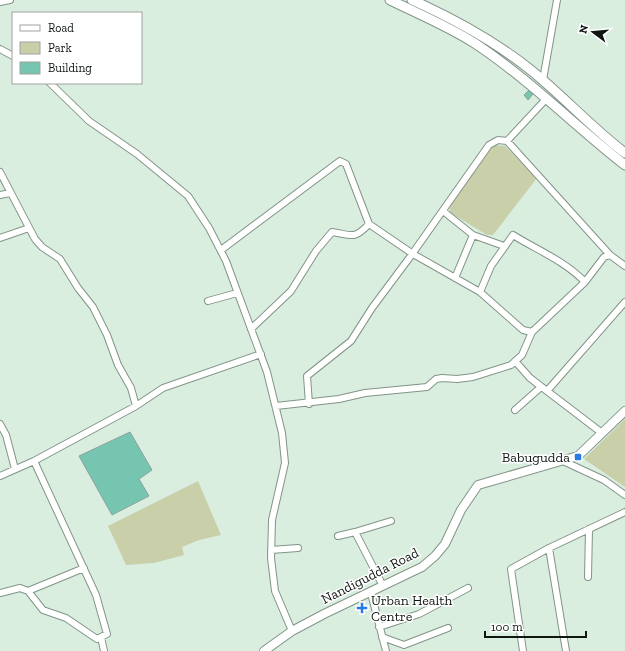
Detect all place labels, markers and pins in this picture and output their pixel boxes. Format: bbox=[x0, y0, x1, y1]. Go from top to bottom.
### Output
place label: Babugudda bbox=[502, 449, 570, 466]
marker: Babugudda bbox=[573, 452, 583, 462]
place label: Urban Health Centre bbox=[371, 592, 453, 625]
marker: Urban Health Centre bbox=[356, 602, 368, 614]

